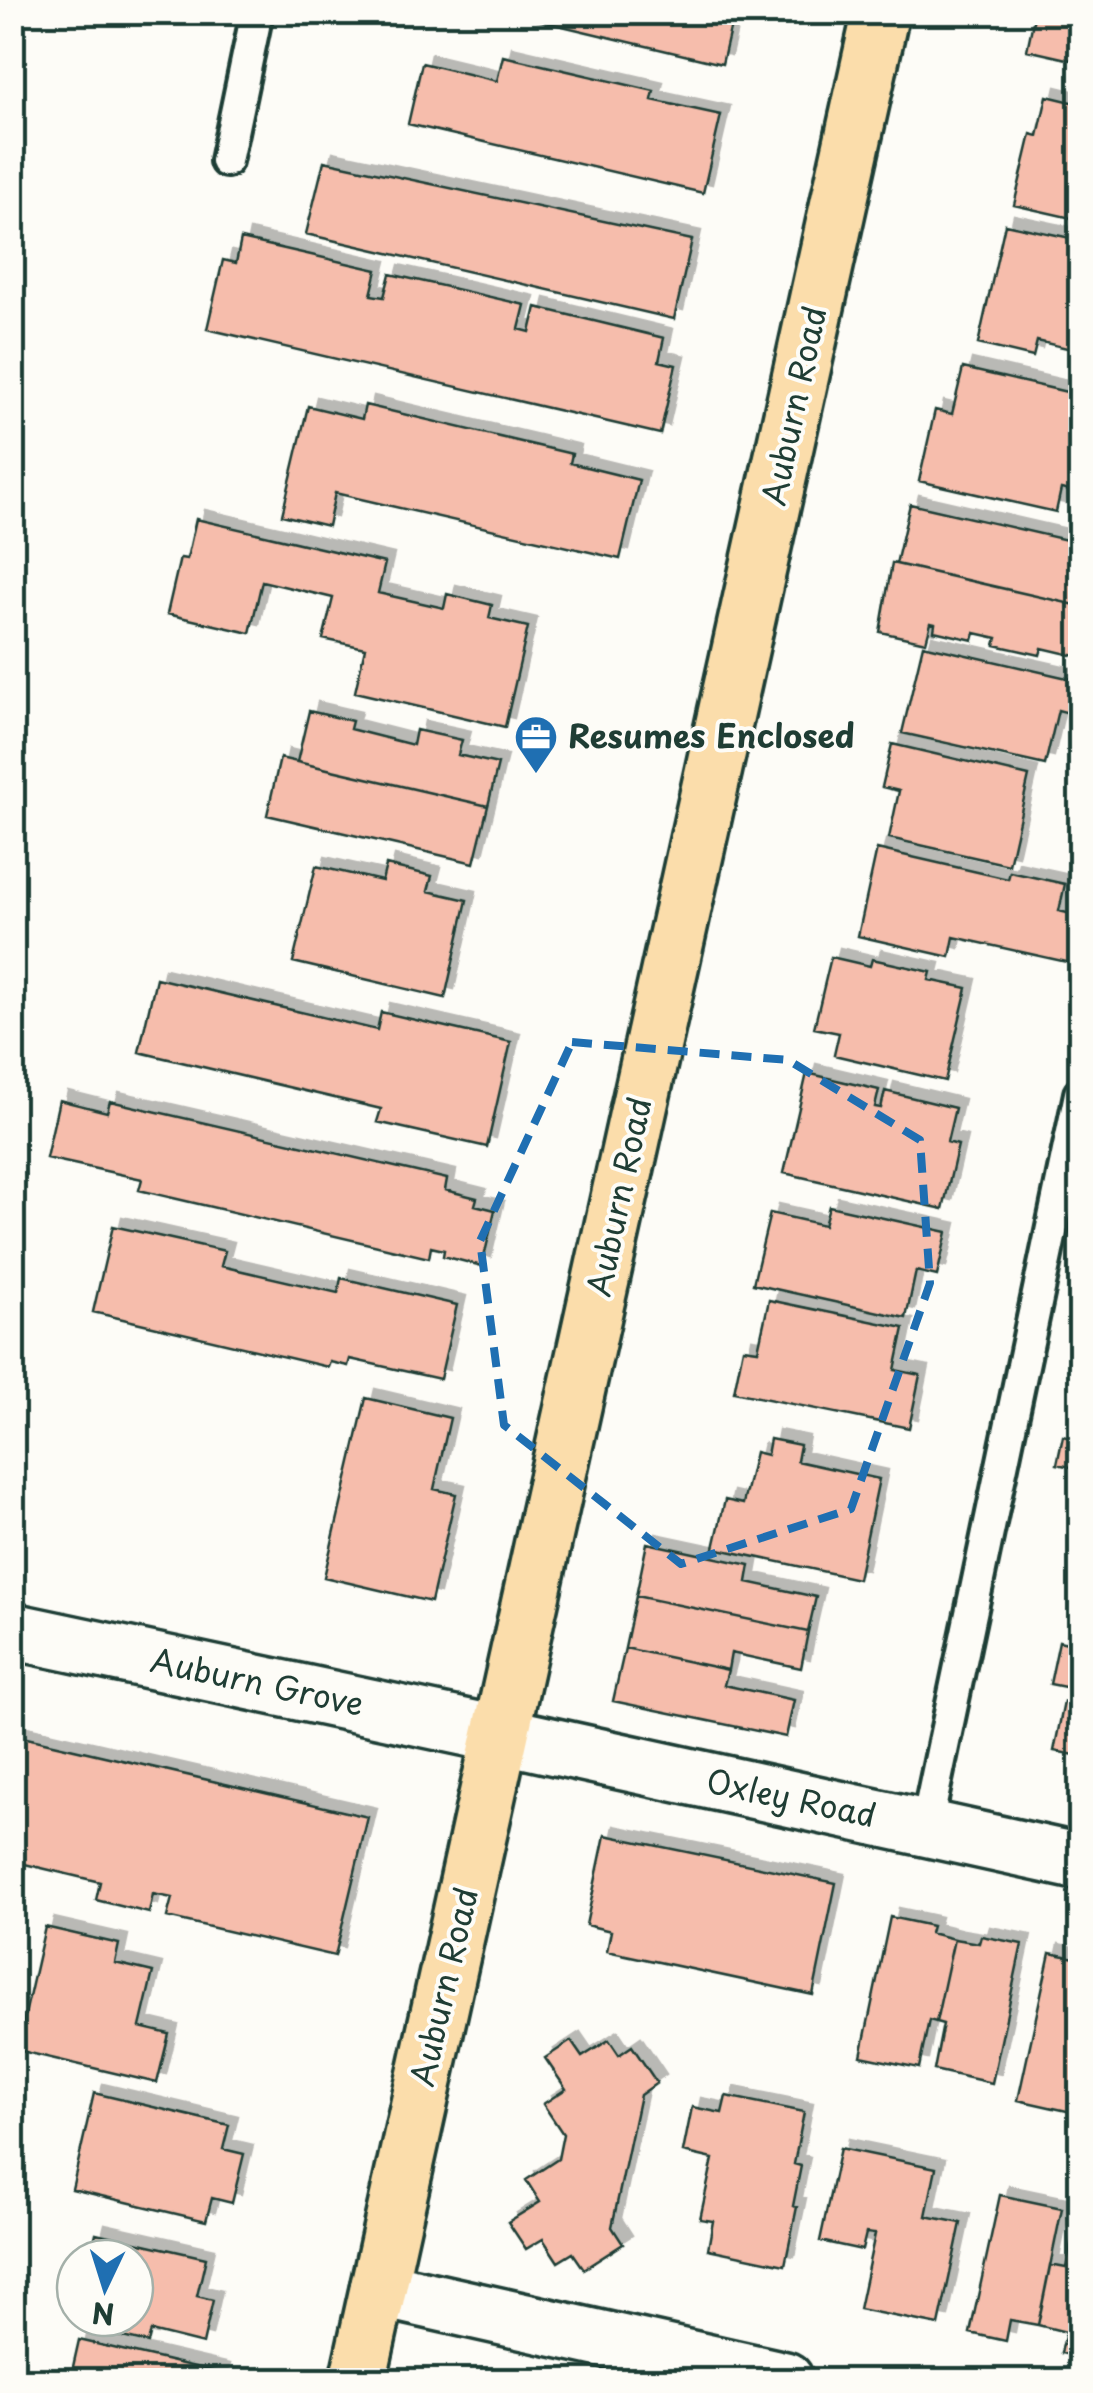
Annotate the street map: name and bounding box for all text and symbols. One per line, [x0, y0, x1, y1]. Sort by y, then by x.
street label: Auburn Road [749, 302, 838, 510]
place label: Resumes Enclosed [568, 711, 855, 759]
office icon: Resumes Enclosed [513, 714, 559, 775]
street label: Auburn Road [574, 1093, 663, 1301]
street label: Auburn Grove [146, 1635, 368, 1727]
street label: Oxley Road [702, 1756, 881, 1838]
street label: Auburn Road [397, 1882, 489, 2091]
north arrow [55, 2238, 155, 2338]
text: N [91, 2292, 116, 2337]

